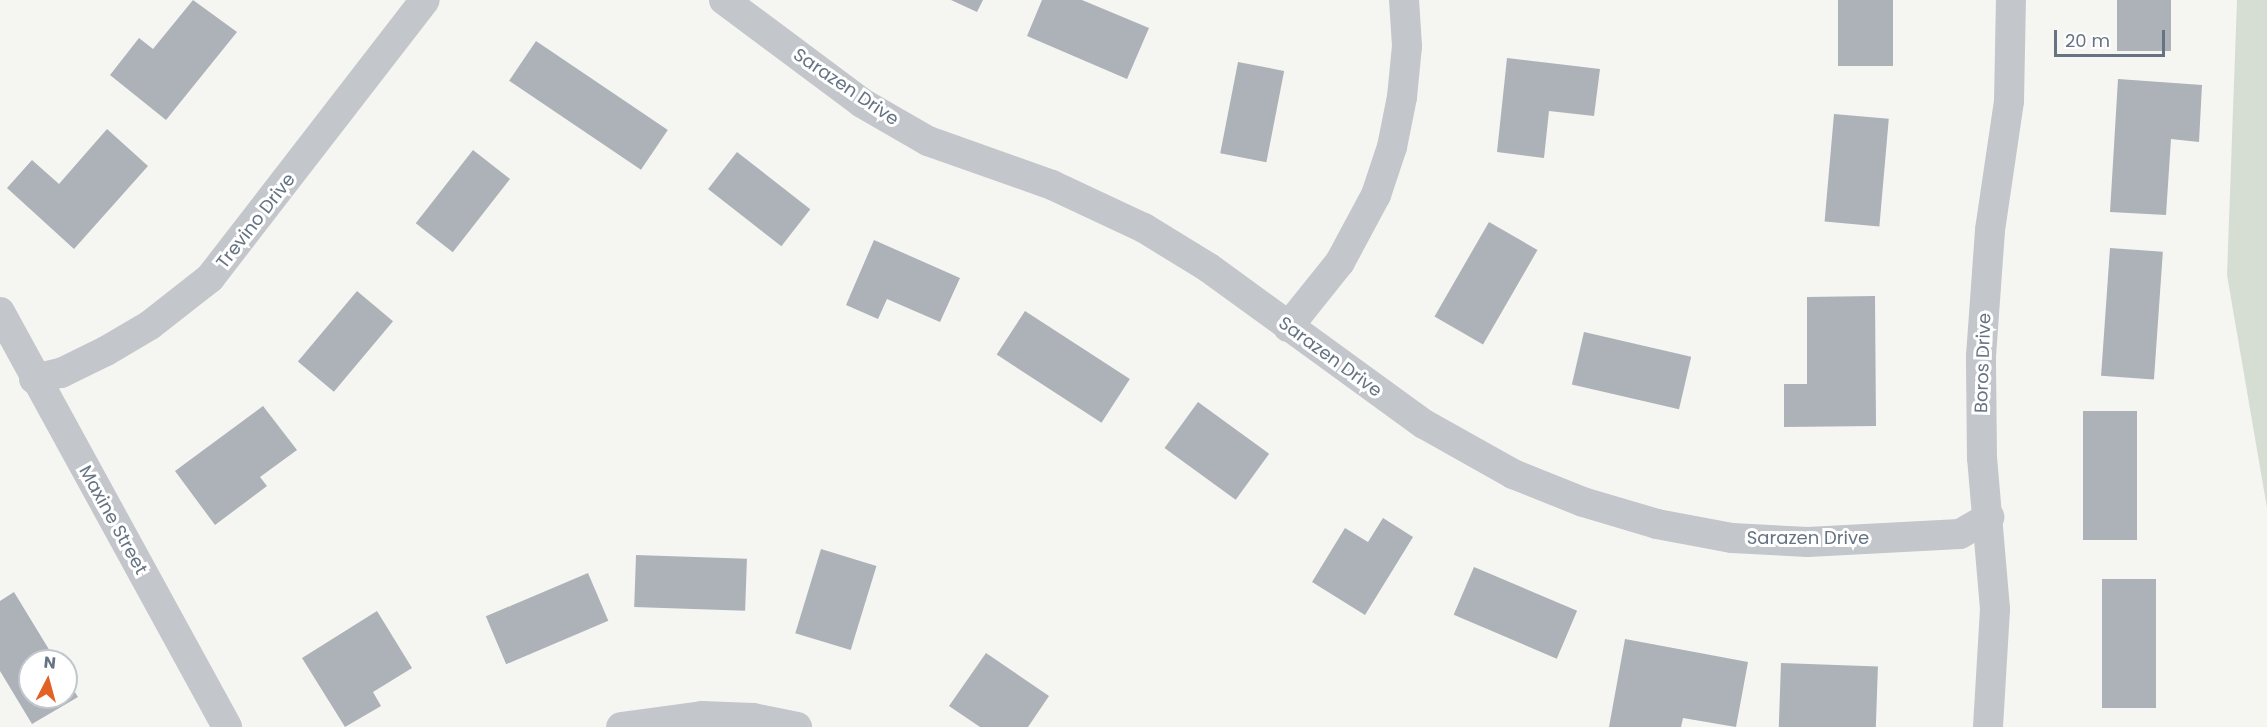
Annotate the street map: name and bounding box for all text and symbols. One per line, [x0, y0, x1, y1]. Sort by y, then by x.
scale bar [2057, 18, 2168, 56]
text: 20 m [2065, 28, 2110, 53]
street label: Sarazen Drive [789, 44, 903, 130]
street label: Trevino Drive [212, 169, 300, 273]
street label: Sarazen Drive [1274, 312, 1386, 402]
street label: Boros Drive [1970, 313, 1996, 413]
street label: Maxine Street [74, 462, 152, 578]
street label: Sarazen Drive [1747, 527, 1869, 549]
north arrow [18, 649, 78, 709]
text: N [43, 651, 57, 675]

